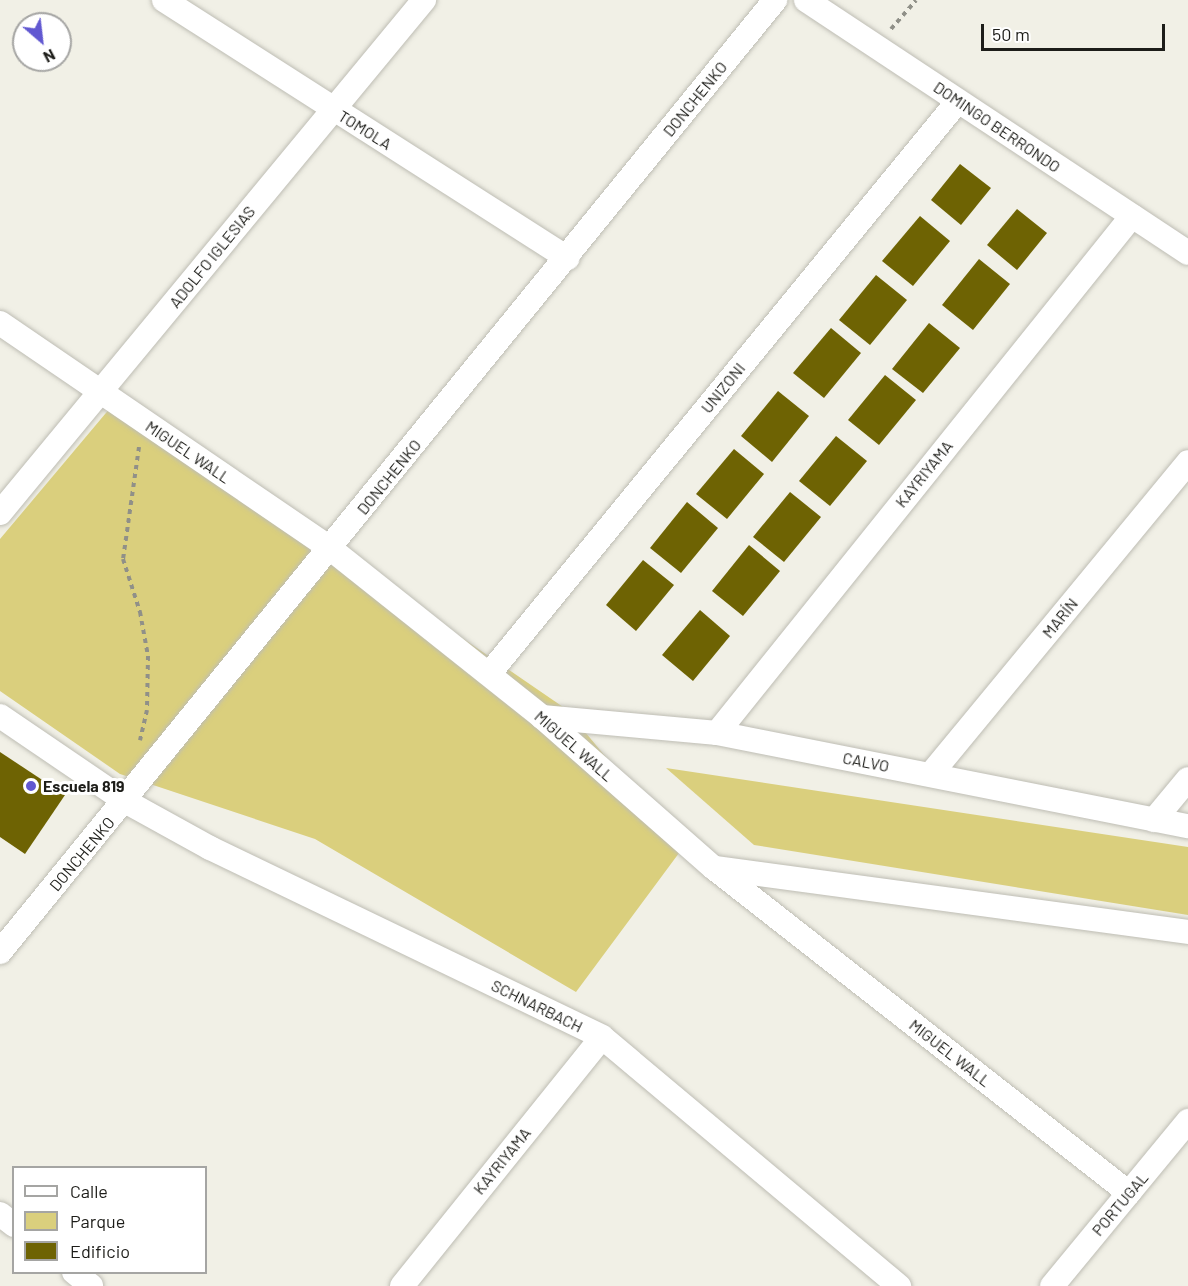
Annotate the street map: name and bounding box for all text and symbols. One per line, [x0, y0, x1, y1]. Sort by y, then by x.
north arrow [12, 12, 72, 72]
scale bar [984, 12, 1168, 50]
text: 50 m [992, 23, 1030, 45]
text: N [41, 46, 59, 67]
street label: DONCHENKO [659, 58, 731, 140]
street label: DOMINGO BERRONDO [930, 77, 1064, 177]
street label: TOMOLA [335, 106, 395, 154]
street label: ADOLFO IGLESIAS [165, 202, 259, 312]
street label: UNIZONI [697, 359, 749, 417]
street label: MIGUEL WALL [142, 417, 234, 487]
street label: DONCHENKO [353, 436, 425, 518]
street label: KAYRIYAMA [891, 437, 957, 511]
street label: MARÍN [1038, 594, 1082, 642]
street label: MIGUEL WALL [531, 707, 617, 785]
street label: CALVO [841, 748, 891, 776]
place label: Escuela 819 [43, 776, 125, 796]
marker: Escuela 819 [24, 779, 38, 793]
street label: DONCHENKO [45, 813, 119, 895]
street label: SCHNARBACH [488, 976, 586, 1036]
street label: MIGUEL WALL [905, 1015, 995, 1091]
street label: KAYRIYAMA [469, 1124, 535, 1198]
legend [12, 1166, 207, 1274]
street label: PORTUGAL [1088, 1168, 1152, 1240]
text: Calle [70, 1180, 108, 1202]
text: Parque [70, 1210, 125, 1232]
text: Edificio [70, 1240, 130, 1262]

